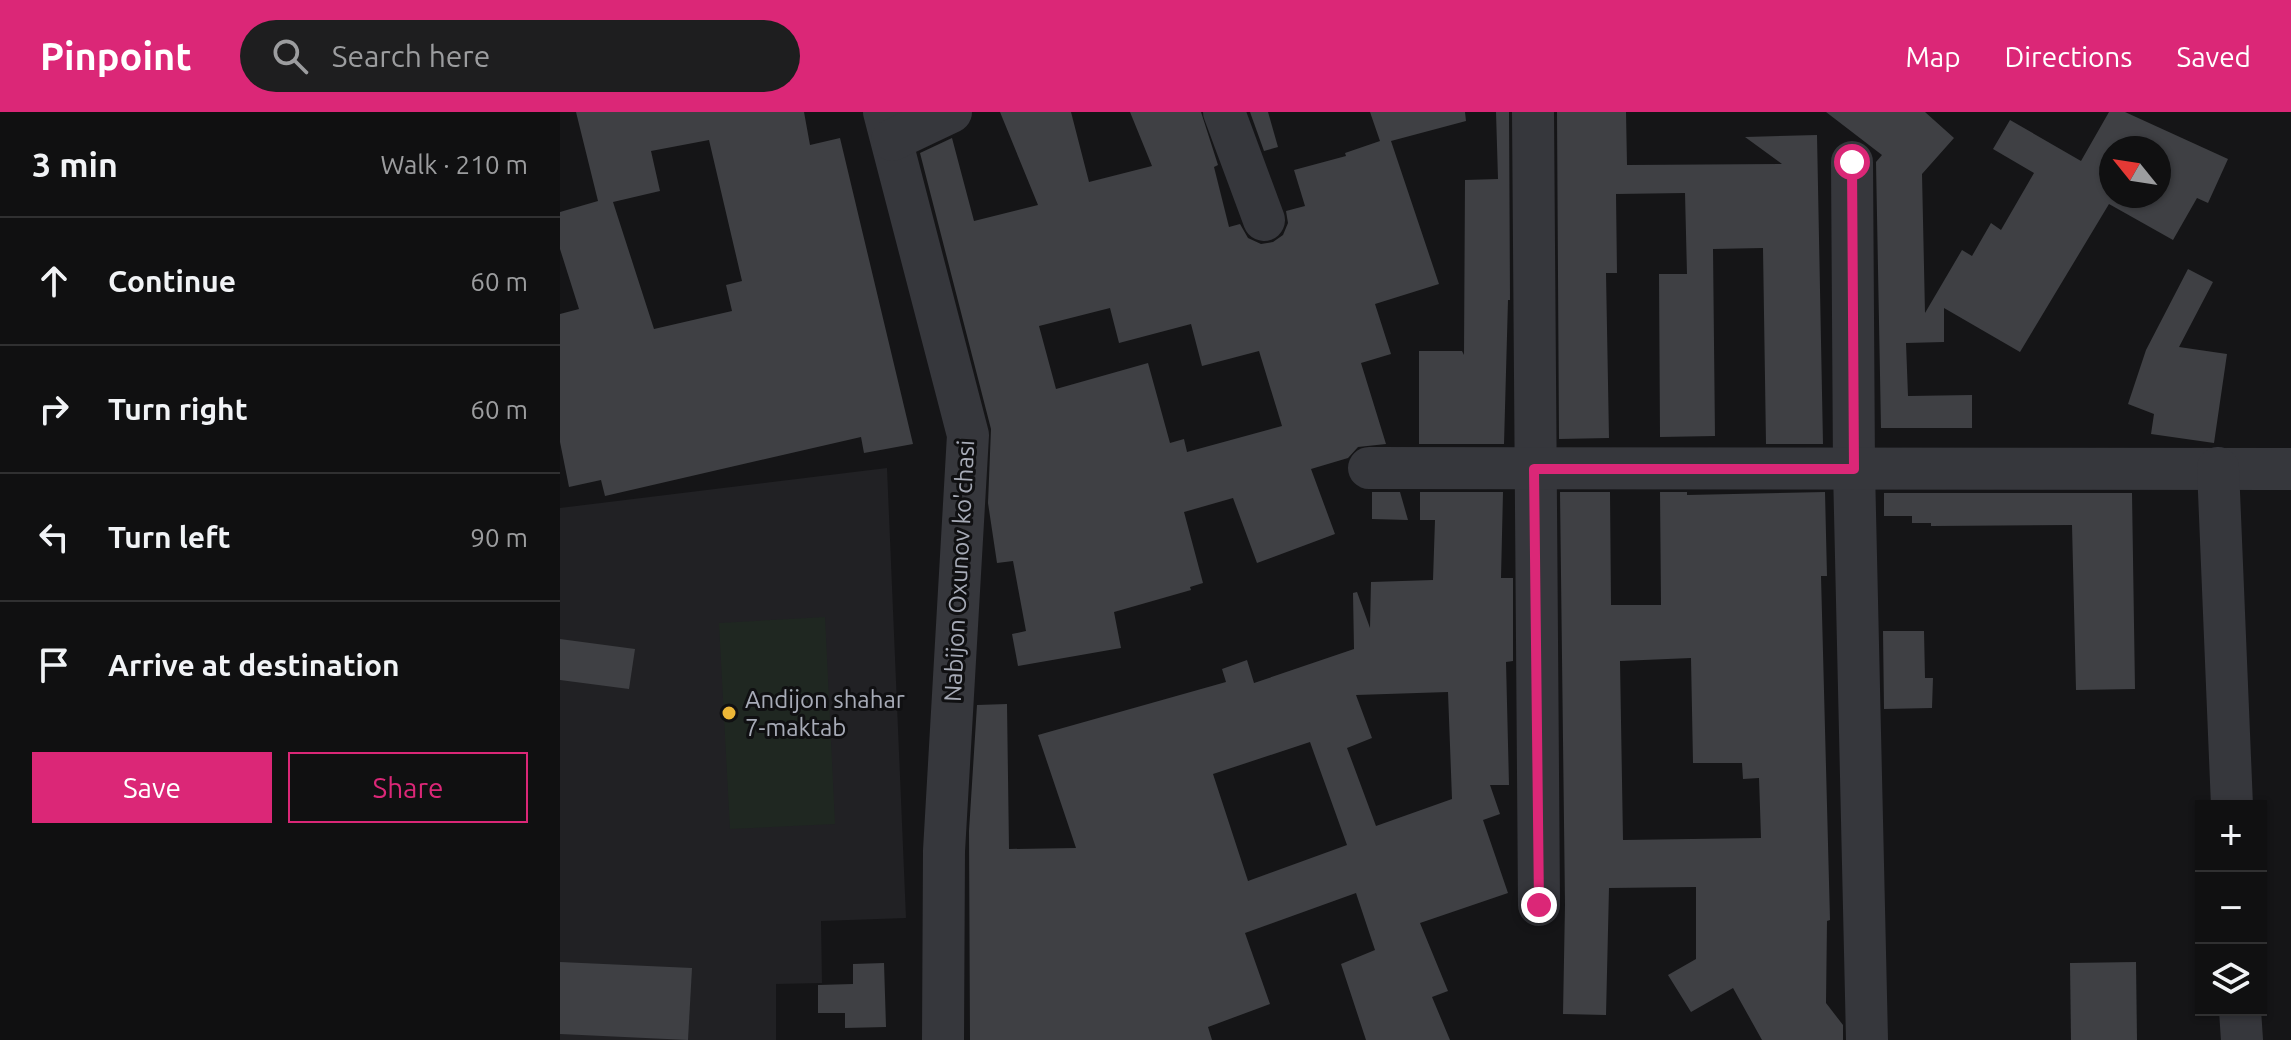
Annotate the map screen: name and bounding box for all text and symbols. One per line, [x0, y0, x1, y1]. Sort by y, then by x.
search box [240, 20, 800, 92]
icon: search [268, 34, 312, 78]
text: Pinpoint [40, 35, 192, 77]
text: Search here [332, 39, 490, 73]
text: Map [1905, 41, 1961, 72]
text: Directions [2005, 41, 2132, 72]
text: Saved [2176, 41, 2251, 72]
north arrow [2099, 136, 2171, 208]
route start [1834, 144, 1870, 180]
text: 3 min [32, 145, 118, 183]
text: Walk · 210 m [380, 150, 528, 179]
icon: ahead [32, 259, 76, 303]
text: Continue [108, 264, 236, 298]
text: 60 m [470, 267, 528, 296]
icon: right [32, 387, 76, 431]
text: Turn right [108, 392, 248, 426]
text: 60 m [470, 395, 528, 424]
street label: Nabijon Oxunov ko'chasi [939, 439, 979, 703]
icon: left [32, 515, 76, 559]
text: Turn left [108, 520, 230, 554]
text: 90 m [470, 523, 528, 552]
icon: arrive [32, 643, 76, 687]
text: Arrive at destination [108, 648, 400, 682]
place label: Andijon shahar 7-maktab [745, 686, 905, 741]
marker: Andijon shahar 7-maktab [720, 704, 738, 722]
button: Save [32, 752, 272, 823]
button: Share [288, 752, 528, 823]
map controls [2195, 800, 2267, 1016]
button: + [2195, 800, 2267, 872]
button: − [2195, 872, 2267, 944]
route end [1521, 887, 1557, 923]
button: layers [2195, 944, 2267, 1016]

